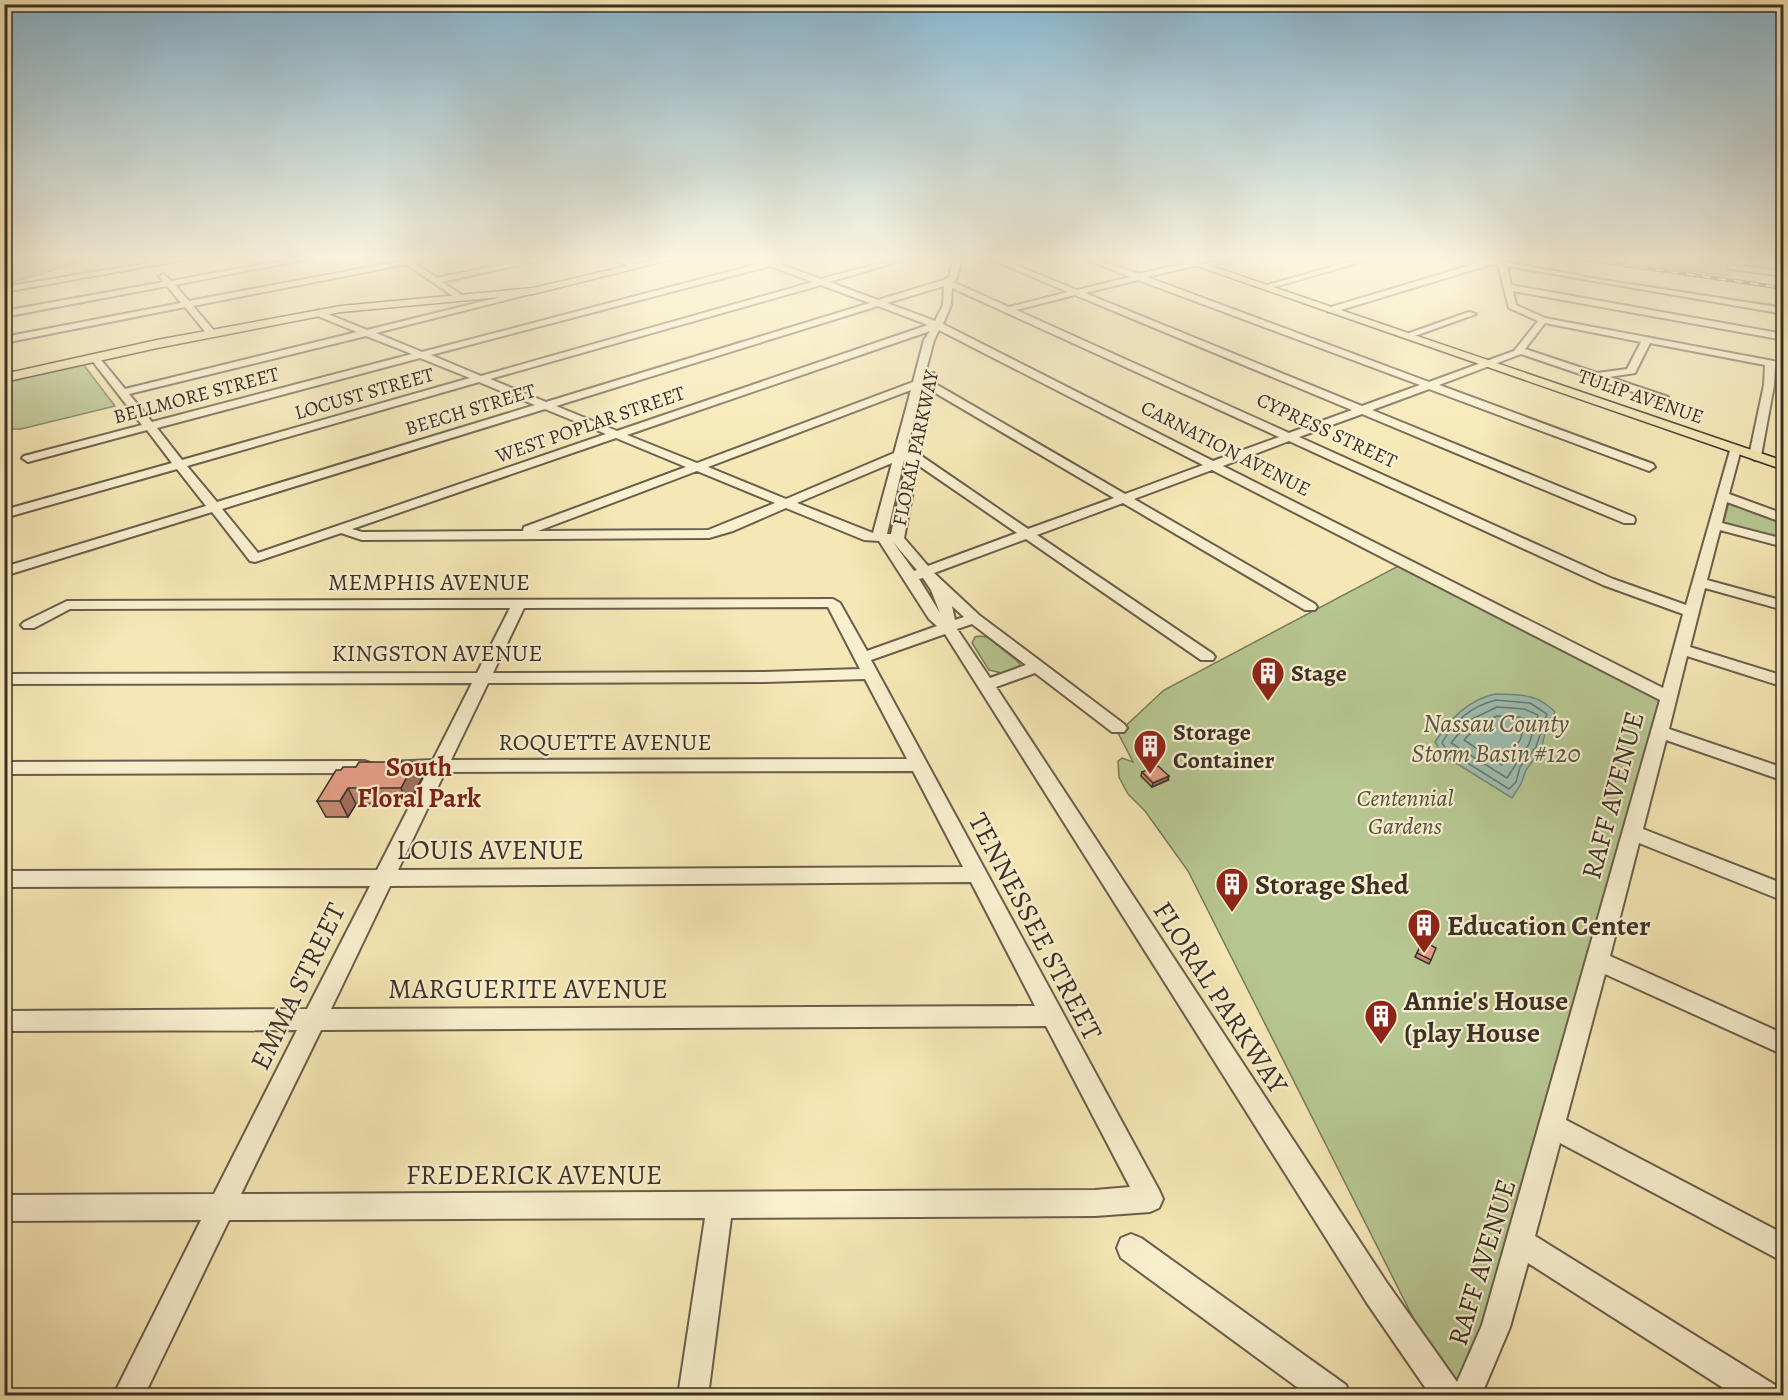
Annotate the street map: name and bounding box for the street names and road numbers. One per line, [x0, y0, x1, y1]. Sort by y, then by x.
street label: BELLMORE STREET [110, 360, 282, 431]
street label: LOCUST STREET [291, 361, 437, 426]
street label: TULIP AVENUE [1574, 362, 1707, 431]
street label: FLORAL PARKWAY [886, 366, 945, 528]
street label: BEECH STREET [402, 377, 539, 442]
street label: WEST POPLAR STREET [491, 379, 689, 470]
street label: CYPRESS STREET [1252, 386, 1401, 475]
street label: CARNATION AVENUE [1136, 394, 1315, 503]
street label: MEMPHIS AVENUE [328, 566, 530, 598]
street label: KINGSTON AVENUE [332, 637, 542, 669]
street label: RAFF AVENUE [1572, 707, 1654, 883]
street label: ROQUETTE AVENUE [498, 726, 712, 758]
street label: TENNESSEE STREET [959, 806, 1111, 1047]
street label: LOUIS AVENUE [396, 831, 584, 869]
street label: FLORAL PARKWAY [1144, 894, 1297, 1102]
street label: EMMA STREET [241, 897, 355, 1076]
street label: MARGUERITE AVENUE [388, 970, 668, 1008]
street label: FREDERICK AVENUE [406, 1156, 662, 1194]
street label: RAFF AVENUE [1439, 1174, 1525, 1350]

